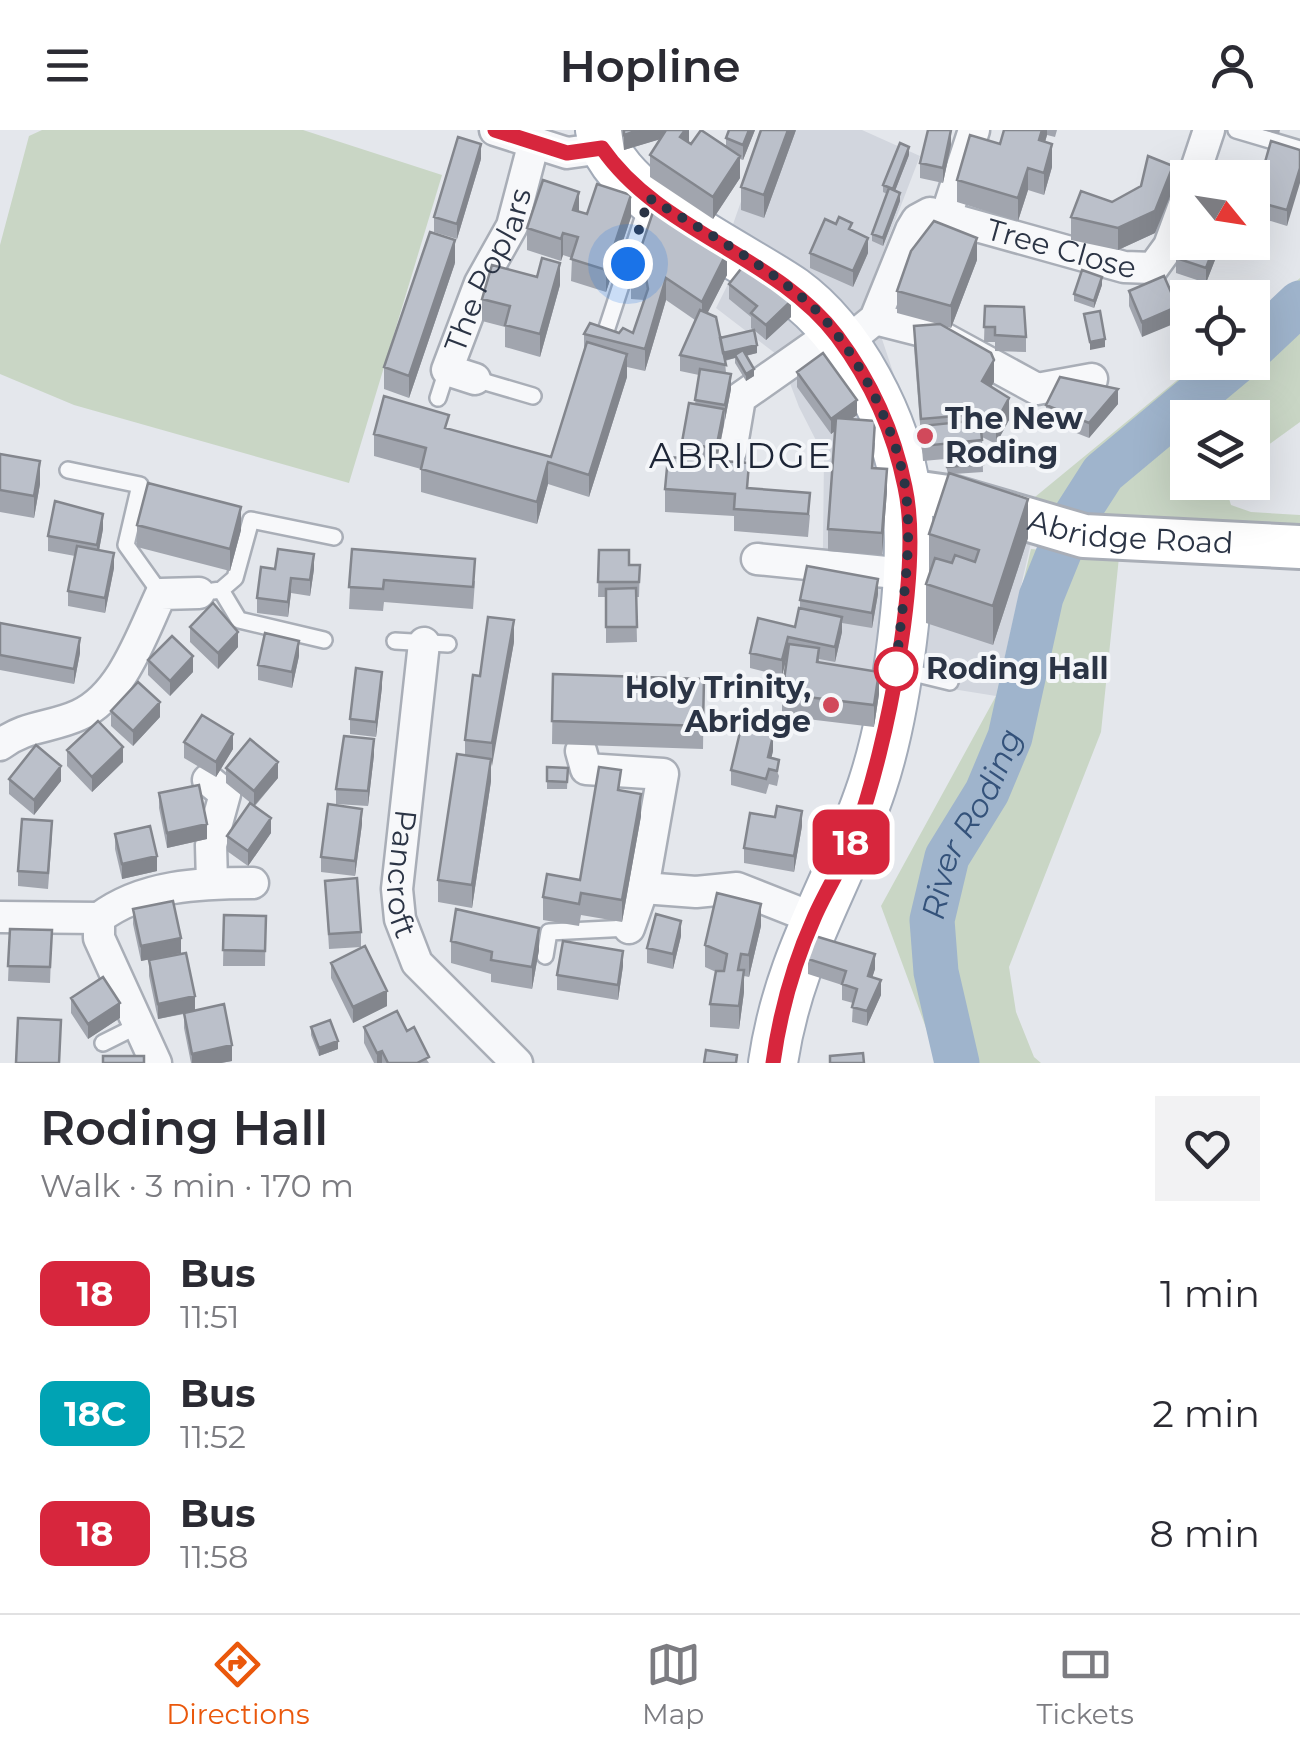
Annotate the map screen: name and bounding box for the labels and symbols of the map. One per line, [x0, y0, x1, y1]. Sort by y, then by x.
north arrow [1170, 160, 1270, 260]
street label: The Poplars [436, 184, 539, 357]
street label: Tree Close [983, 211, 1136, 285]
your location [603, 239, 653, 289]
place label: The New Roding [945, 400, 1084, 471]
marker: The New Roding [914, 425, 936, 447]
district label: ABRIDGE [649, 434, 833, 477]
street label: Abridge Road [1024, 502, 1234, 562]
marker: Roding Hall [875, 648, 917, 690]
place label: Roding Hall [926, 650, 1109, 687]
place label: Holy Trinity, Abridge [625, 669, 811, 740]
marker: Holy Trinity, Abridge [820, 694, 842, 716]
water label: River Roding [913, 723, 1030, 923]
street label: Pancroft [379, 808, 425, 943]
line badge: 18 [806, 810, 896, 874]

